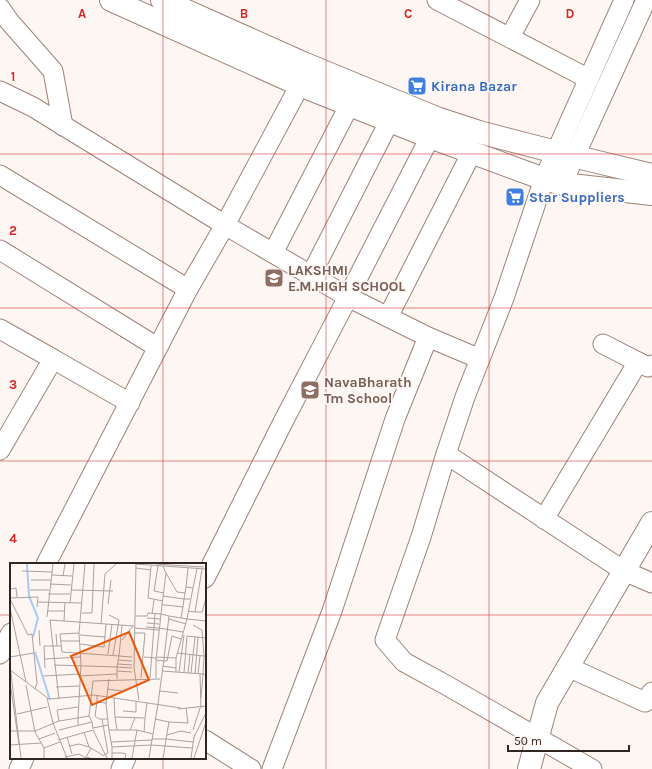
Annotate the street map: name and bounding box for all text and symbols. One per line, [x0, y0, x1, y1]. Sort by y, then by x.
text: A [78, 6, 86, 21]
text: B [240, 6, 248, 21]
text: C [404, 6, 412, 21]
text: D [566, 6, 575, 21]
text: 1 [11, 69, 15, 84]
supermarket icon: Kirana Bazar [406, 75, 428, 97]
place label: Kirana Bazar [431, 78, 517, 95]
supermarket icon: Star Suppliers [504, 186, 526, 208]
place label: Star Suppliers [529, 189, 625, 206]
text: 2 [9, 223, 17, 238]
place label: LAKSHMI E.M.HIGH SCHOOL [288, 262, 405, 295]
school or university icon: LAKSHMI E.M.HIGH SCHOOL [263, 267, 285, 289]
place label: NavaBharath Tm School [324, 374, 412, 407]
text: 3 [9, 377, 17, 392]
school or university icon: NavaBharath Tm School [299, 379, 321, 401]
text: 4 [9, 531, 17, 546]
inset map [10, 563, 206, 759]
scale bar [508, 727, 629, 753]
text: 50 m [514, 734, 542, 748]

